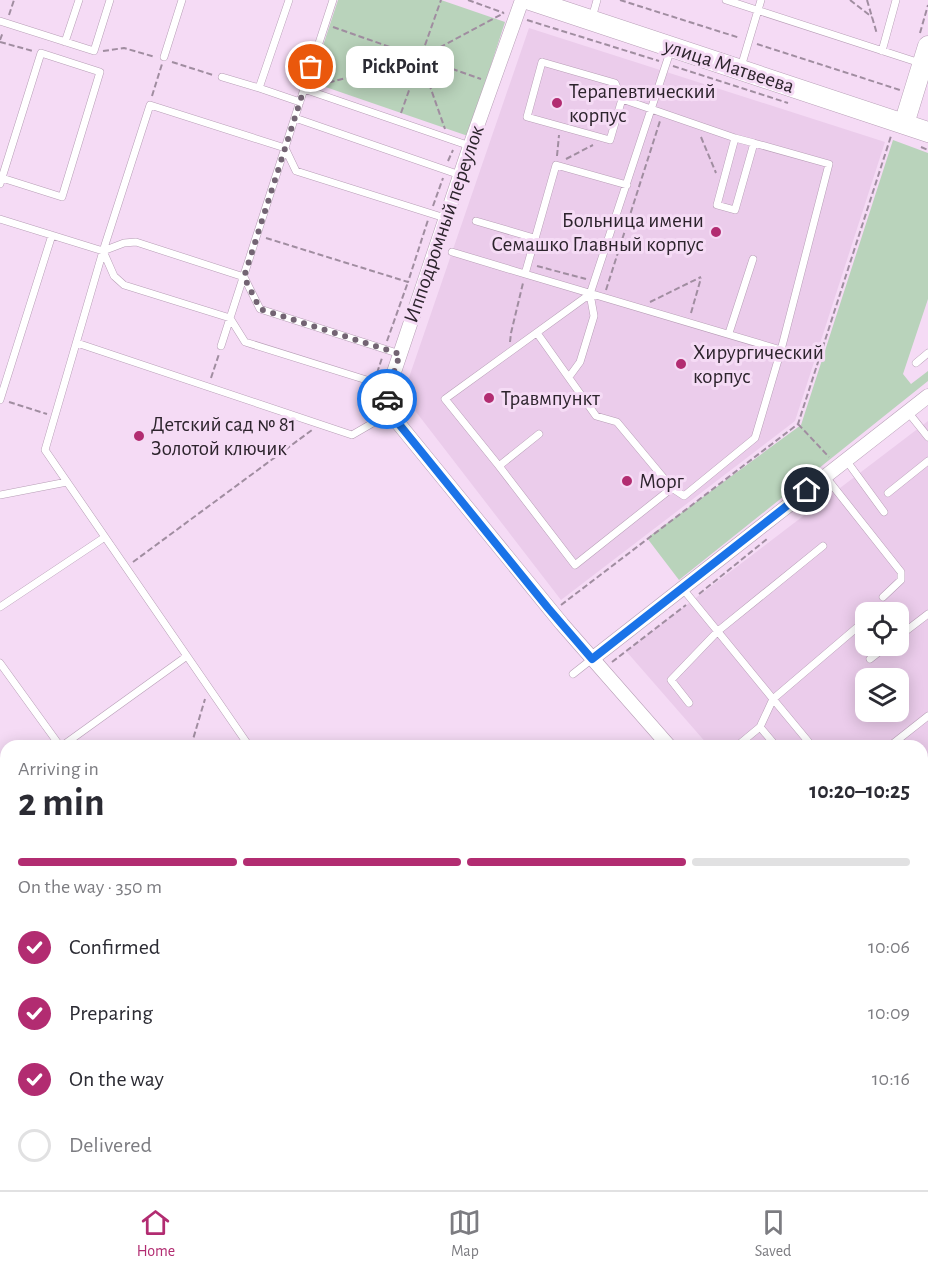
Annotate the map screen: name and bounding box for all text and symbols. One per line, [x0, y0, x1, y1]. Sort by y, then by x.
street label: улица Матвеева [660, 35, 797, 97]
pin [285, 41, 336, 92]
callout: PickPoint [347, 46, 455, 88]
icon: bag [294, 50, 327, 83]
text: PickPoint [362, 57, 438, 77]
place label: Терапевтический корпус [569, 81, 716, 126]
marker: Терапевтический корпус [550, 96, 564, 110]
street label: Ипподромный переулок [400, 122, 488, 326]
place label: Больница имени Семашко Главный корпус [491, 210, 704, 255]
marker: Больница имени Семашко Главный корпус [709, 225, 723, 239]
place label: Хирургический корпус [693, 342, 824, 387]
marker: Хирургический корпус [674, 357, 688, 371]
courier [357, 369, 417, 429]
icon: car [371, 383, 404, 416]
place label: Травмпункт [501, 388, 600, 409]
marker: Травмпункт [482, 391, 496, 405]
place label: Детский сад № 81 Золотой ключик [151, 414, 296, 459]
marker: Детский сад № 81 Золотой ключик [132, 429, 146, 443]
pin [781, 464, 832, 515]
place label: Морг [639, 471, 684, 492]
icon: home [790, 473, 823, 506]
marker: Морг [620, 474, 634, 488]
map controls [855, 602, 909, 722]
button: locate [855, 602, 909, 656]
button: layers [855, 668, 909, 722]
text: Arriving in [18, 759, 99, 779]
text: 10:20–10:25 [809, 780, 910, 802]
text: 2 min [18, 784, 105, 823]
text: On the way · 350 m [18, 877, 162, 897]
icon: check [18, 931, 51, 964]
text: Confirmed [69, 936, 160, 958]
text: 10:06 [868, 937, 910, 957]
icon: check [18, 997, 51, 1030]
text: Preparing [69, 1002, 153, 1024]
text: 10:09 [868, 1003, 910, 1023]
icon: check [18, 1063, 51, 1096]
text: On the way [69, 1068, 164, 1090]
text: 10:16 [872, 1069, 910, 1089]
text: Delivered [69, 1134, 152, 1156]
tab: Home [137, 1206, 175, 1261]
tab: Map [448, 1206, 481, 1261]
tab: Saved [755, 1206, 791, 1261]

